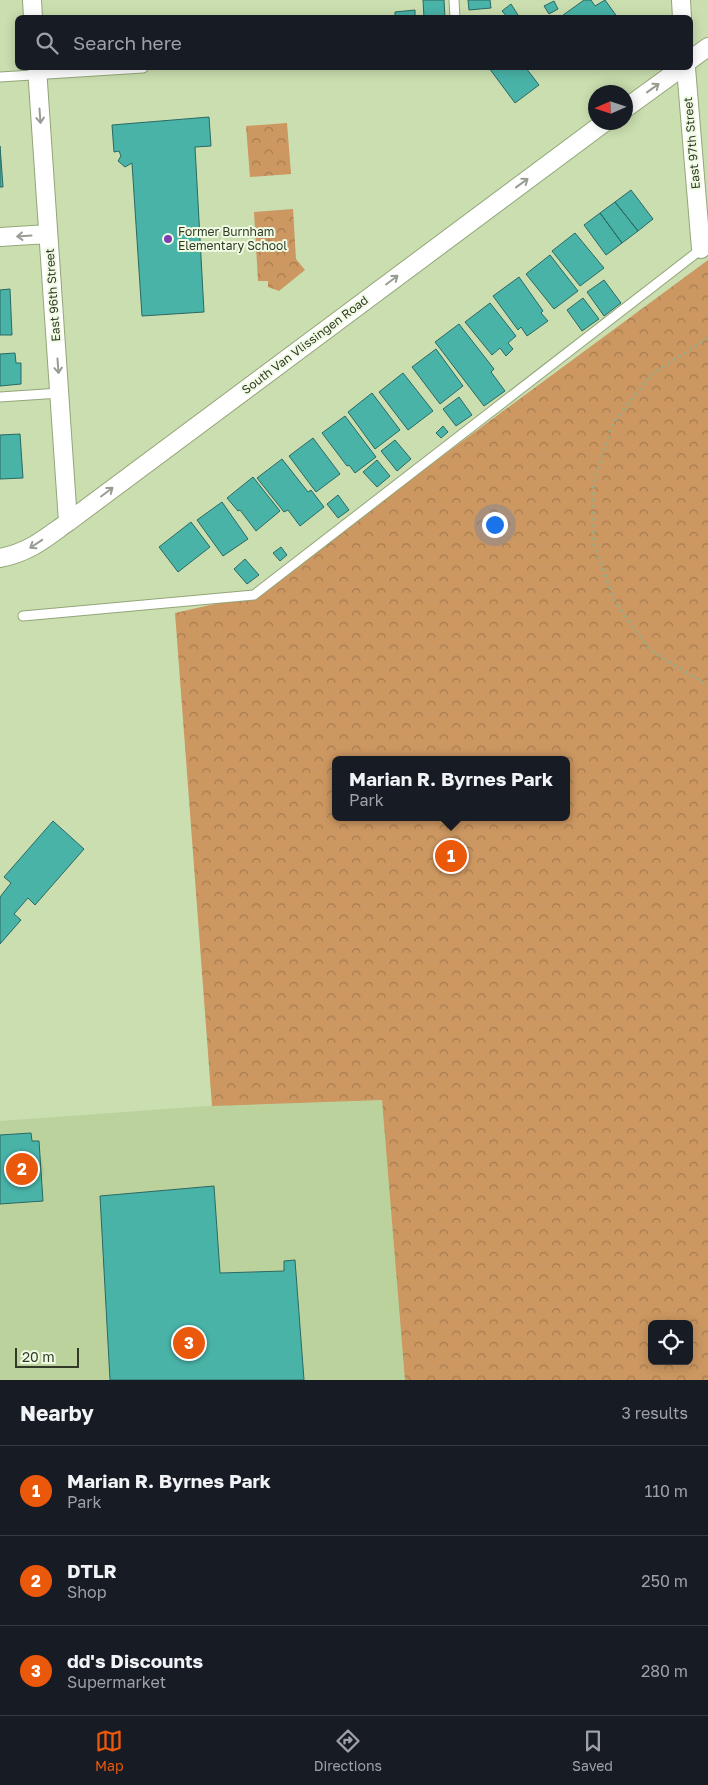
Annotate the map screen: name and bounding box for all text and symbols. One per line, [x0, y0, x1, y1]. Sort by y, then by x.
search box [15, 15, 693, 70]
icon: search [33, 29, 61, 57]
text: Search here [73, 31, 182, 54]
one-way arrow [646, 83, 660, 93]
north arrow [588, 85, 633, 130]
street label: East 97th Street [680, 96, 703, 190]
one-way arrow [36, 108, 45, 124]
one-way arrow [515, 178, 529, 188]
place label: Former Burnham Elementary School [178, 224, 287, 253]
one-way arrow [16, 231, 32, 240]
marker: Former Burnham Elementary School [162, 233, 174, 245]
street label: East 96th Street [42, 248, 63, 342]
one-way arrow [385, 275, 399, 285]
street label: South Van Vlissingen Road [239, 292, 371, 397]
one-way arrow [53, 357, 62, 373]
one-way arrow [100, 487, 113, 498]
your location [482, 512, 508, 538]
one-way arrow [29, 539, 43, 549]
popup [332, 756, 570, 821]
text: Marian R. Byrnes Park [349, 767, 553, 790]
text: Park [349, 790, 384, 810]
pin: 1 [435, 837, 467, 875]
pin: 2 [6, 1150, 38, 1188]
map controls [648, 1320, 693, 1365]
button: locate [648, 1320, 693, 1365]
pin: 3 [173, 1324, 205, 1362]
scale bar [15, 1345, 79, 1368]
text: 20 m [22, 1348, 55, 1365]
text: Nearby [20, 1400, 94, 1426]
text: 3 results [621, 1403, 688, 1423]
text: Marian R. Byrnes Park [67, 1469, 271, 1492]
text: 1 [32, 1481, 40, 1501]
text: 110 m [644, 1481, 688, 1501]
text: Park [67, 1492, 102, 1512]
text: DTLR [67, 1559, 117, 1582]
text: 2 [31, 1571, 41, 1591]
text: 250 m [641, 1571, 688, 1591]
text: Shop [67, 1582, 107, 1602]
text: dd's Discounts [67, 1649, 203, 1672]
text: 3 [31, 1661, 41, 1681]
text: 280 m [641, 1661, 688, 1681]
text: Supermarket [67, 1672, 166, 1692]
tab: Map [95, 1727, 124, 1774]
tab: Directions [314, 1727, 382, 1774]
tab: Saved [572, 1727, 613, 1774]

